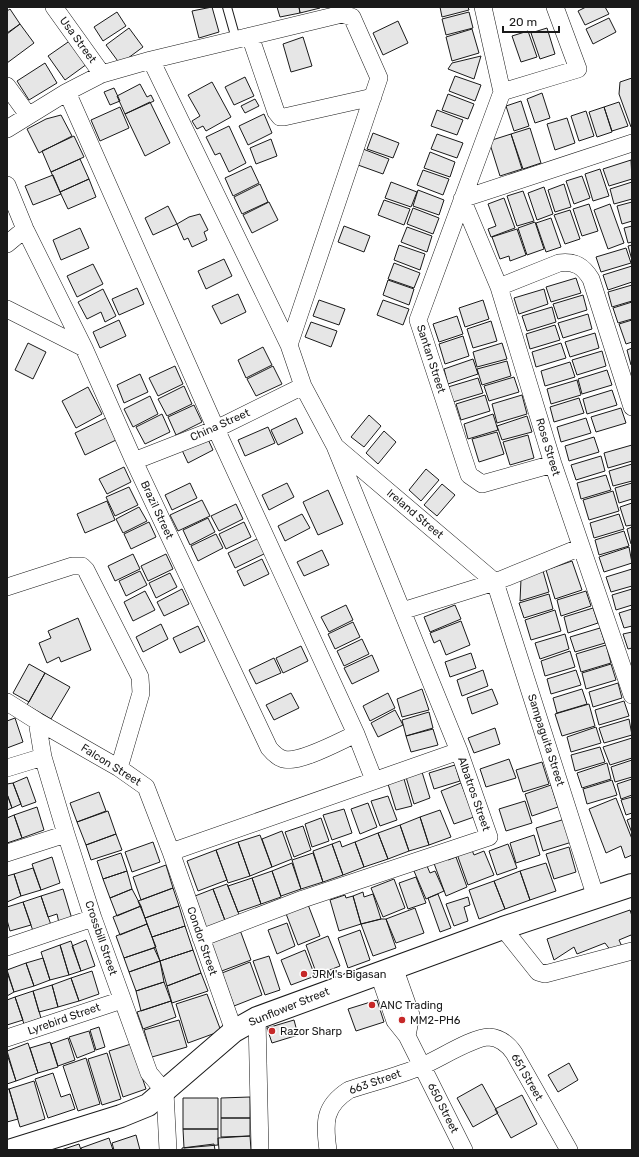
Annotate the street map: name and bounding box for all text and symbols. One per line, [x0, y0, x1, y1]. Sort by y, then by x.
scale bar [503, 8, 559, 34]
street label: Usa Street [57, 14, 99, 66]
text: 20 m [509, 15, 537, 29]
street label: Santan Street [414, 323, 448, 395]
street label: China Street [188, 406, 252, 444]
street label: Rose Street [533, 417, 563, 478]
street label: Brazil Street [138, 479, 176, 542]
street label: Ireland Street [384, 487, 446, 542]
street label: Sampaguita Street [525, 692, 567, 788]
street label: Falcon Street [79, 741, 144, 789]
street label: Albatros Street [455, 755, 493, 833]
street label: Crossbill Street [82, 899, 120, 978]
street label: Condor Street [184, 905, 220, 978]
place label: JRM's Bigasan [312, 968, 386, 981]
marker: JRM's Bigasan [299, 969, 309, 979]
street label: Sunflower Street [247, 985, 332, 1029]
place label: ANC Trading [380, 999, 443, 1012]
street label: Lyrebird Street [26, 1000, 103, 1037]
marker: ANC Trading [367, 1000, 377, 1010]
place label: MM2-PH6 [410, 1014, 461, 1027]
marker: MM2-PH6 [397, 1015, 407, 1025]
place label: Razor Sharp [280, 1025, 342, 1038]
marker: Razor Sharp [267, 1026, 277, 1036]
street label: 651 Street [508, 1051, 546, 1103]
street label: 663 Street [347, 1067, 403, 1097]
street label: 650 Street [425, 1081, 462, 1136]

